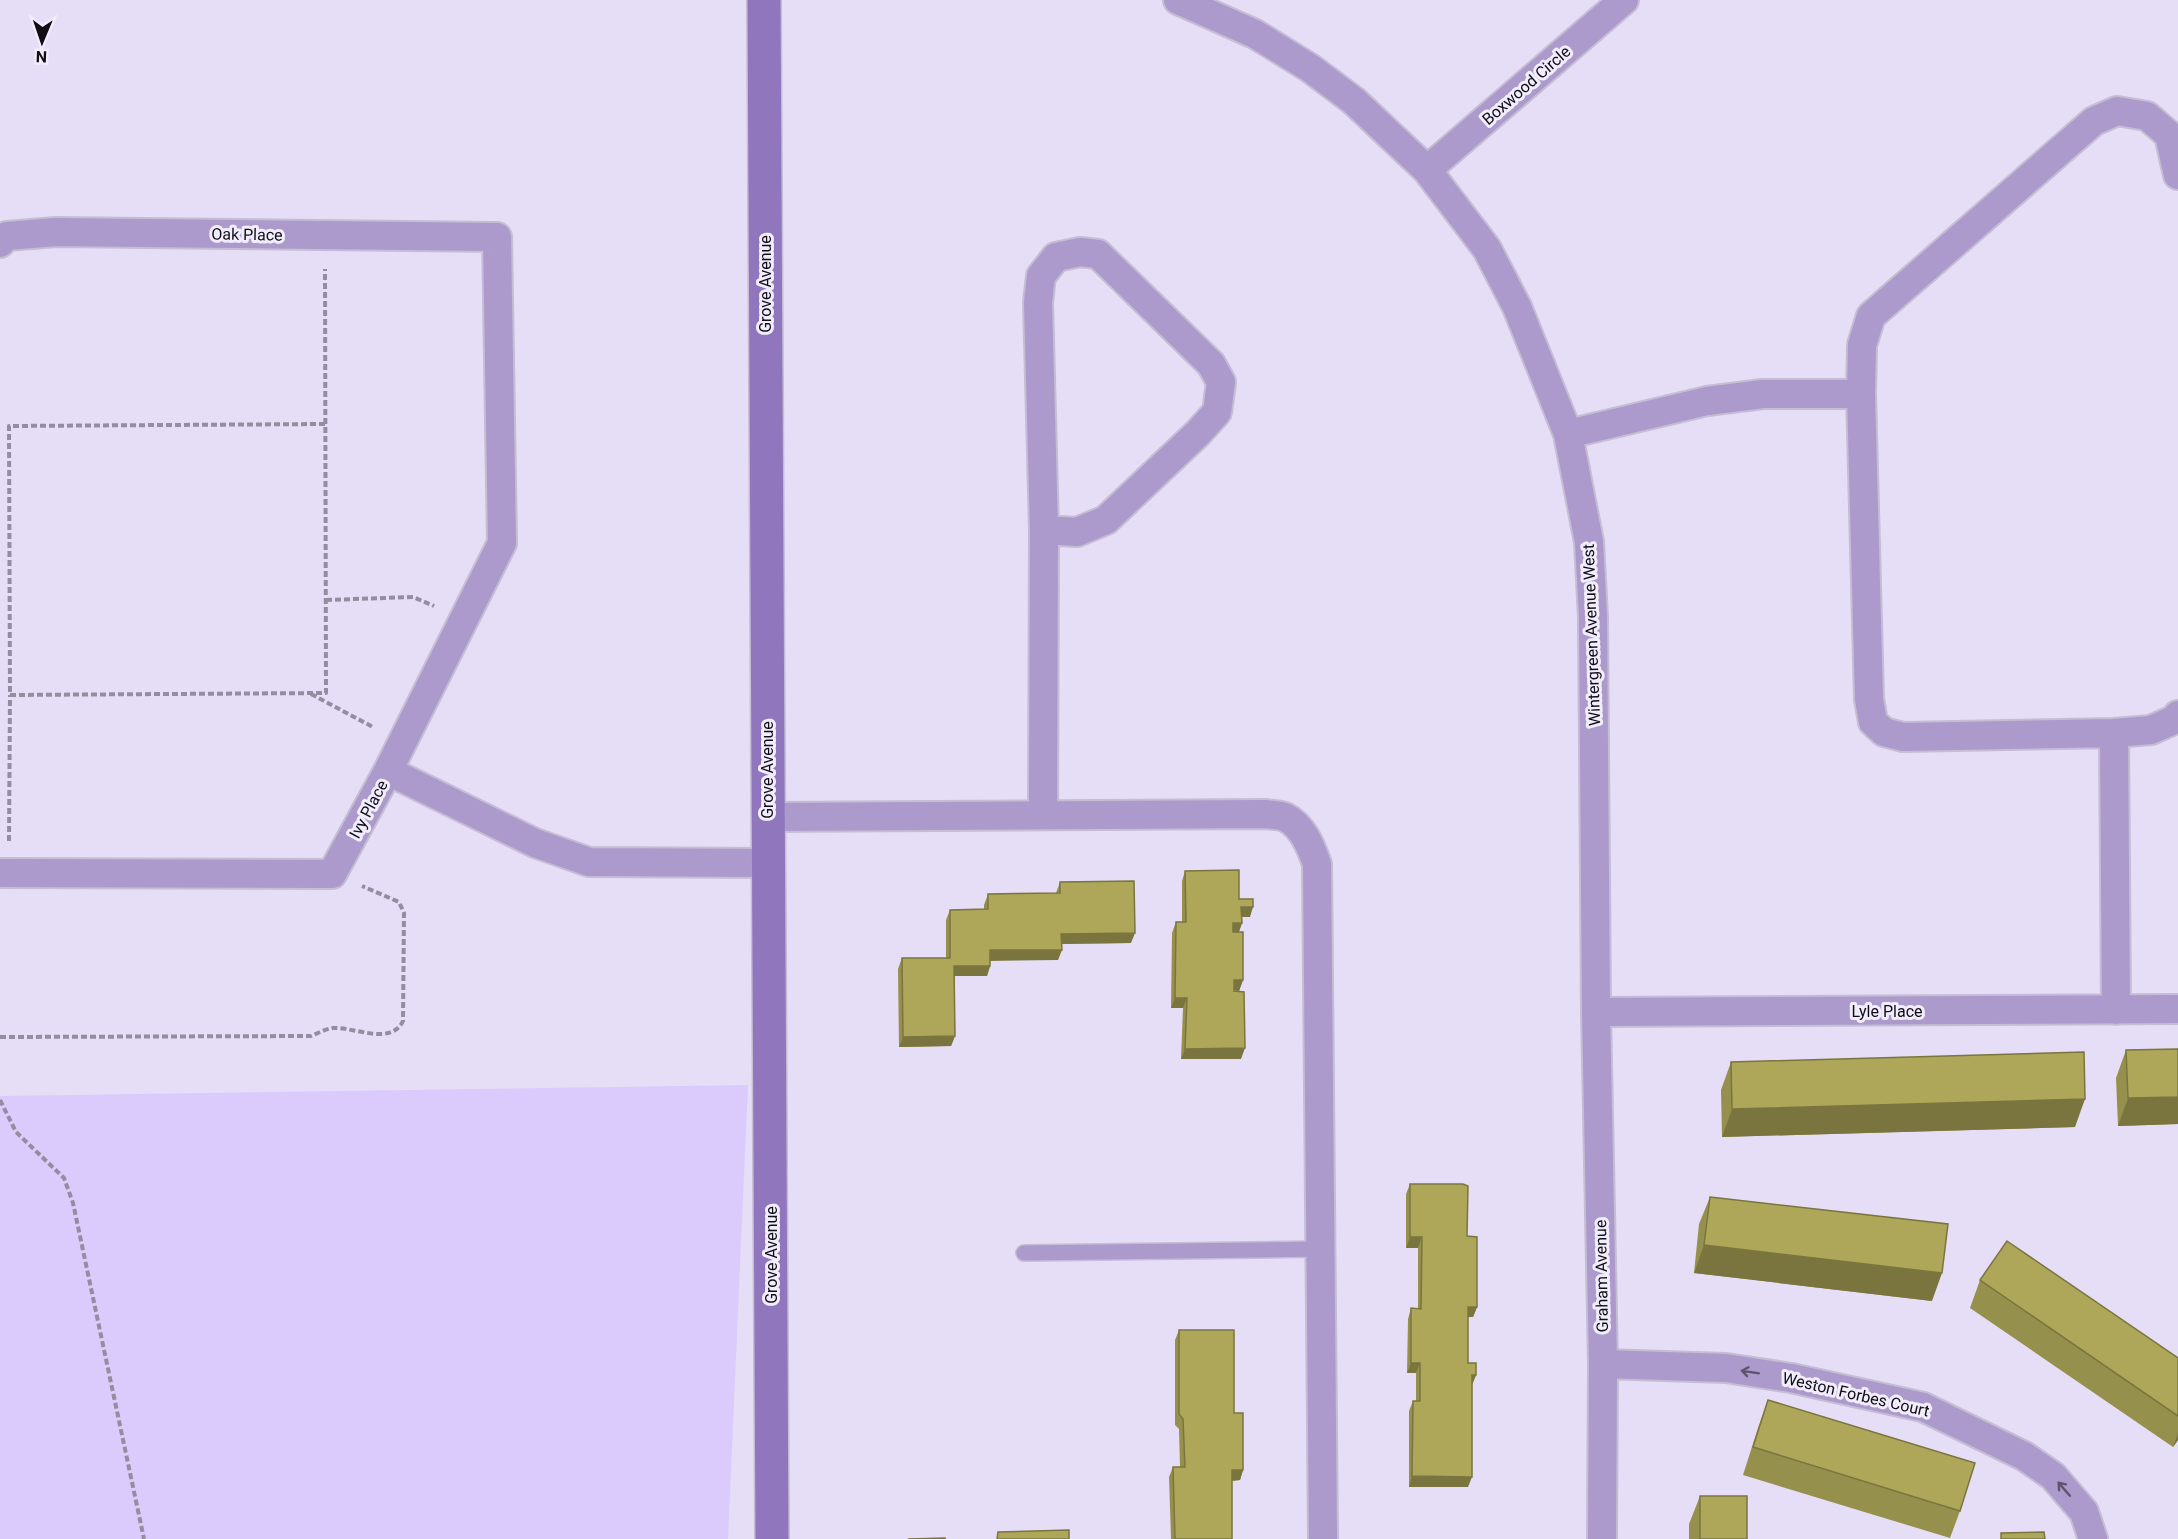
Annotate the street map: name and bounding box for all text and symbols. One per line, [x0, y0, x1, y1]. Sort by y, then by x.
north arrow [12, 12, 72, 72]
street label: Boxwood Circle [1478, 42, 1574, 129]
text: N [36, 47, 47, 66]
street label: Oak Place [211, 224, 283, 245]
street label: Grove Avenue [756, 235, 775, 333]
street label: Wintergreen Avenue West [1579, 544, 1604, 726]
street label: Grove Avenue [758, 721, 777, 819]
street label: Ivy Place [345, 777, 392, 842]
street label: Lyle Place [1851, 1002, 1923, 1021]
street label: Grove Avenue [762, 1206, 781, 1304]
street label: Graham Avenue [1591, 1220, 1612, 1332]
one-way arrow [1740, 1366, 1760, 1377]
street label: Weston Forbes Court [1781, 1368, 1931, 1421]
one-way arrow [2057, 1482, 2071, 1497]

